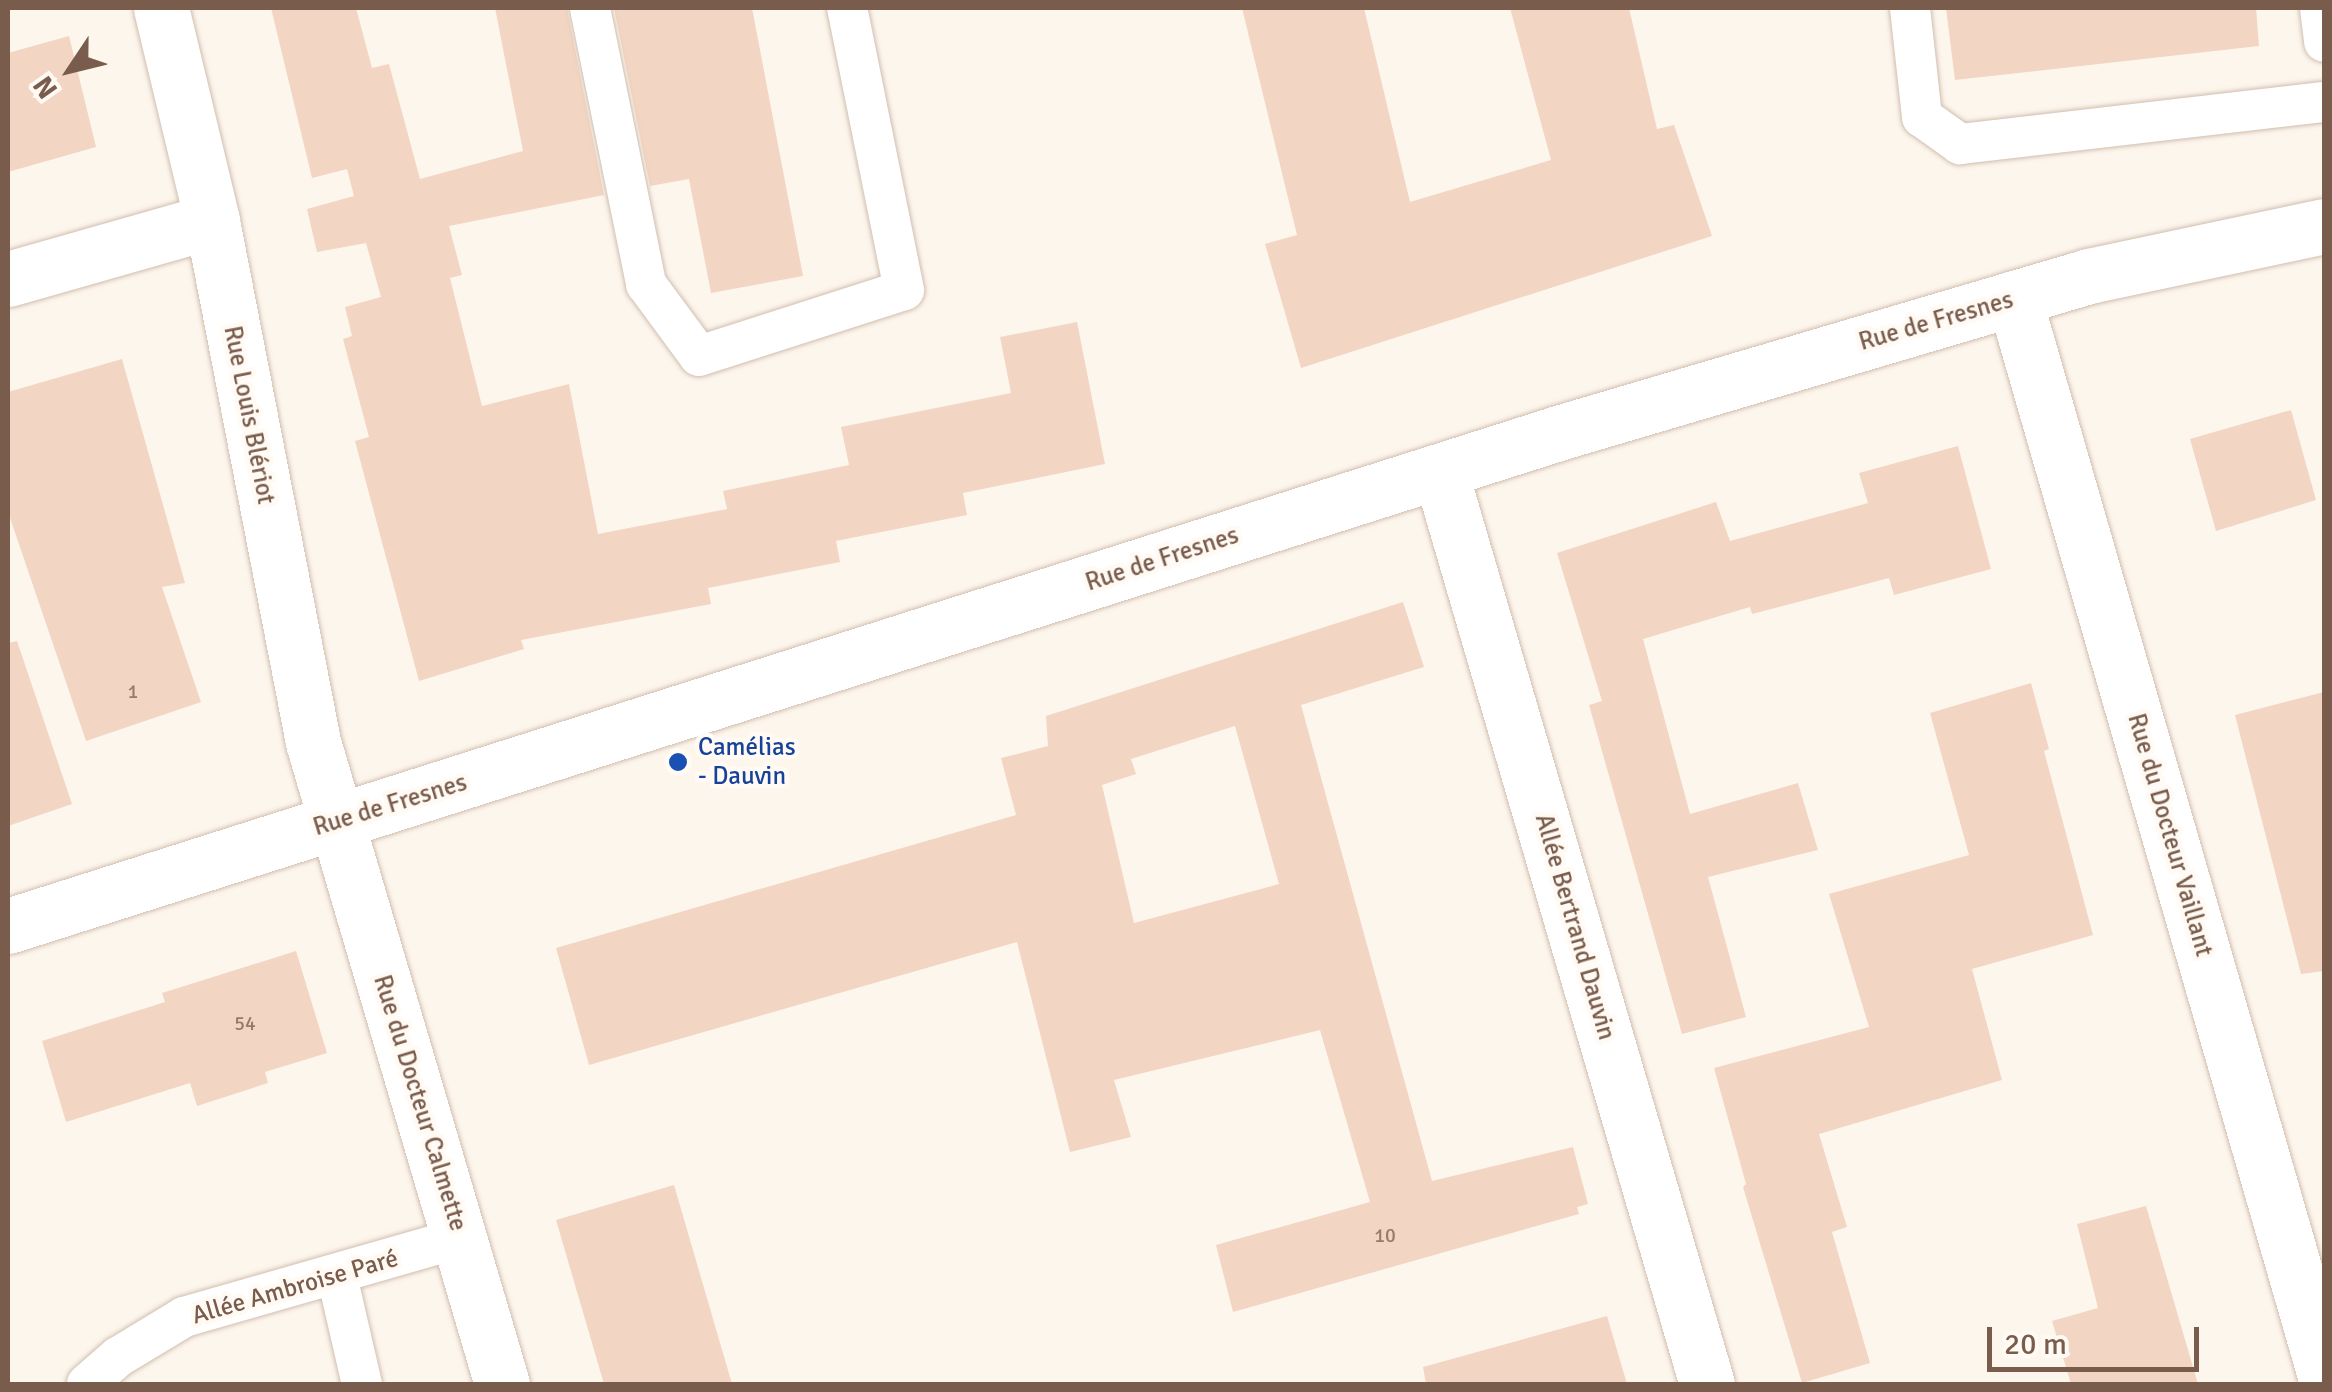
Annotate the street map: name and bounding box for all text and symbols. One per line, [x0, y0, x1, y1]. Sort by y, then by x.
north arrow [20, 20, 120, 120]
text: N [26, 69, 65, 105]
street label: Rue de Fresnes [1855, 285, 2017, 357]
street label: Rue Louis Blériot [217, 323, 281, 507]
street label: Rue de Fresnes [1082, 520, 1242, 598]
house number: 1 [128, 679, 138, 703]
street label: Rue du Docteur Vaillant [2121, 710, 2219, 960]
place label: Camélias - Dauvin [698, 733, 796, 792]
marker: Camélias - Dauvin [667, 751, 689, 773]
street label: Rue de Fresnes [310, 767, 470, 843]
street label: Allée Bertrand Dauvin [1528, 811, 1622, 1043]
street label: Rue du Docteur Calmette [367, 971, 473, 1235]
house number: 54 [234, 1011, 256, 1035]
house number: 10 [1374, 1223, 1396, 1247]
street label: Allée Ambroise Paré [188, 1243, 402, 1331]
scale bar [1992, 1307, 2204, 1369]
text: 20 m [2004, 1326, 2067, 1363]

